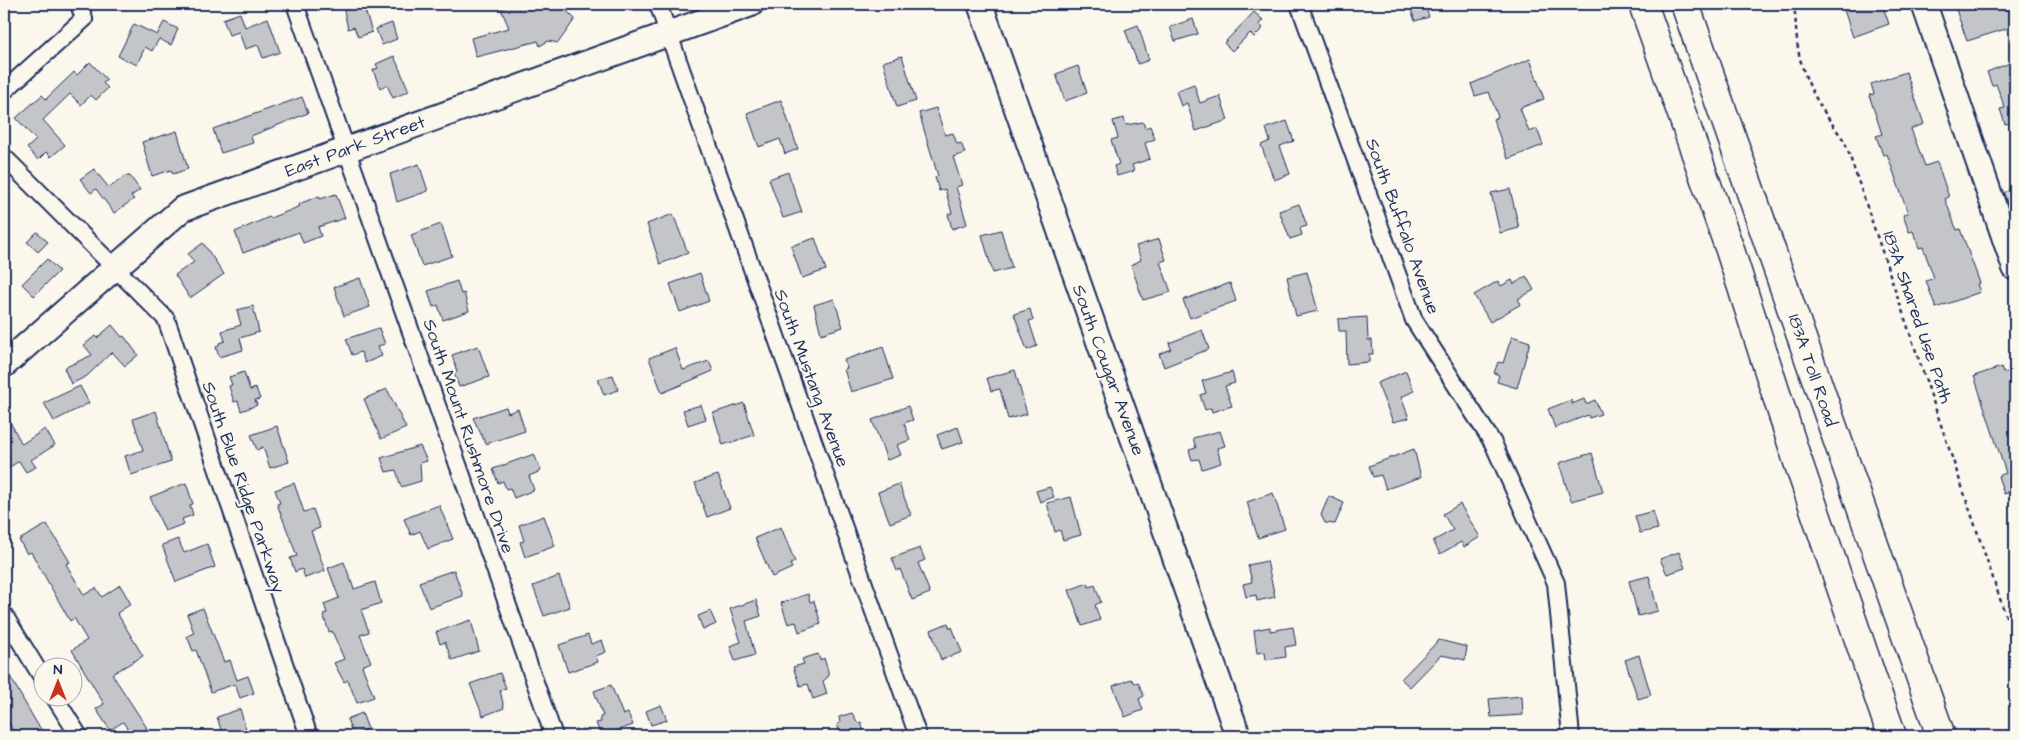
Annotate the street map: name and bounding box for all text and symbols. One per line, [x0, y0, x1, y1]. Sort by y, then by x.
street label: East Park Street [281, 109, 430, 183]
street label: South Buffalo Avenue [1359, 135, 1446, 318]
street label: 183A Shared Use Path [1876, 228, 1959, 407]
street label: South Cougar Avenue [1065, 281, 1151, 460]
street label: South Mustang Avenue [767, 286, 855, 471]
street label: 183A Toll Road [1782, 311, 1843, 430]
street label: South Mount Rushmore Drive [417, 316, 521, 557]
street label: South Blue Ridge Parkway [195, 378, 292, 597]
north arrow [32, 658, 82, 708]
text: N [54, 660, 63, 680]

